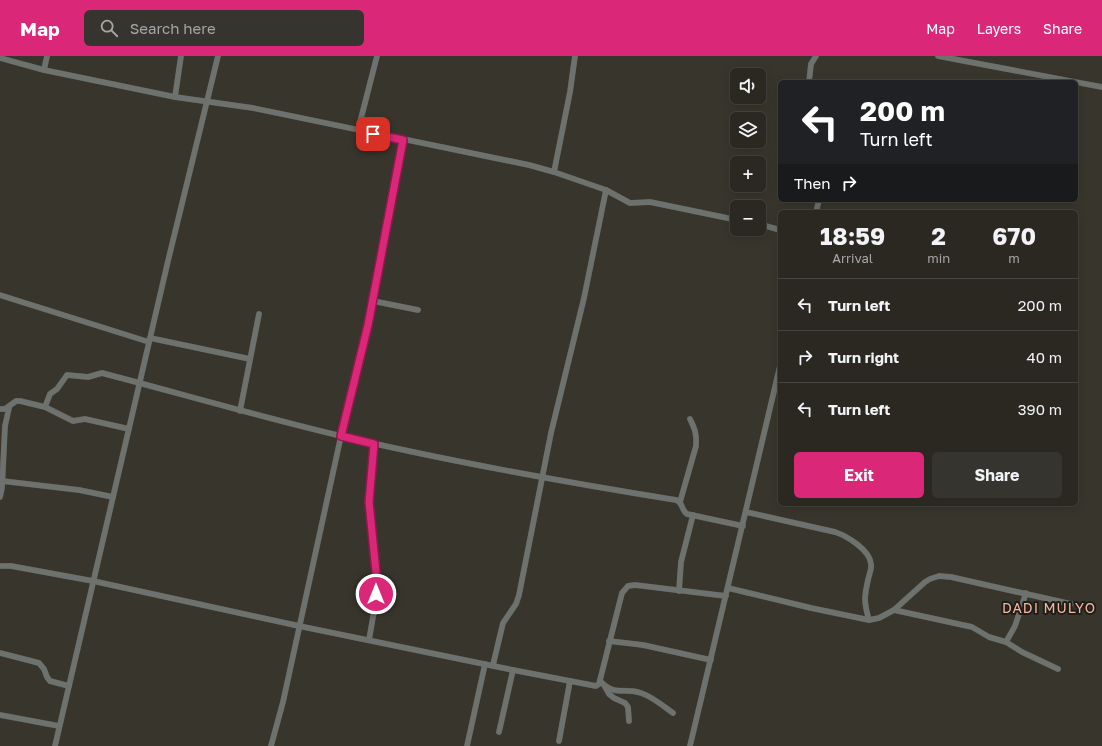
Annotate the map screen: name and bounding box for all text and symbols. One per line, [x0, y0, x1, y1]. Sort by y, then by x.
search box [84, 10, 364, 46]
text: Map [20, 17, 60, 40]
icon: search [98, 17, 120, 39]
text: Search here [130, 19, 216, 37]
text: Map [926, 20, 955, 37]
text: Layers [977, 20, 1021, 37]
text: Share [1043, 20, 1082, 37]
map controls [730, 68, 766, 236]
button: sound [730, 68, 766, 104]
text: 200 m [860, 94, 945, 127]
icon: left [794, 96, 846, 148]
button: layers [730, 112, 766, 148]
pin [356, 117, 390, 151]
icon: arrive [362, 123, 384, 145]
text: Turn left [860, 128, 933, 150]
button: + [730, 156, 766, 192]
icon: right [838, 172, 860, 194]
text: Then [794, 174, 830, 192]
button: − [730, 200, 766, 236]
text: 18:59 [820, 221, 885, 250]
text: 2 [931, 221, 946, 250]
text: 670 [992, 221, 1036, 250]
text: Arrival [832, 250, 873, 266]
text: min [927, 250, 950, 266]
text: m [1008, 250, 1020, 266]
icon: left [794, 294, 816, 316]
text: Turn left [828, 296, 890, 314]
text: 200 m [1018, 296, 1062, 314]
icon: right [794, 346, 816, 368]
text: Turn right [828, 348, 899, 366]
text: 40 m [1027, 348, 1062, 366]
icon: left [794, 398, 816, 420]
text: Turn left [828, 400, 890, 418]
text: 390 m [1018, 400, 1062, 418]
button: Exit [794, 452, 924, 498]
button: Share [932, 452, 1062, 498]
position arrow [355, 573, 397, 615]
district label: DADI MULYO [1002, 599, 1096, 616]

